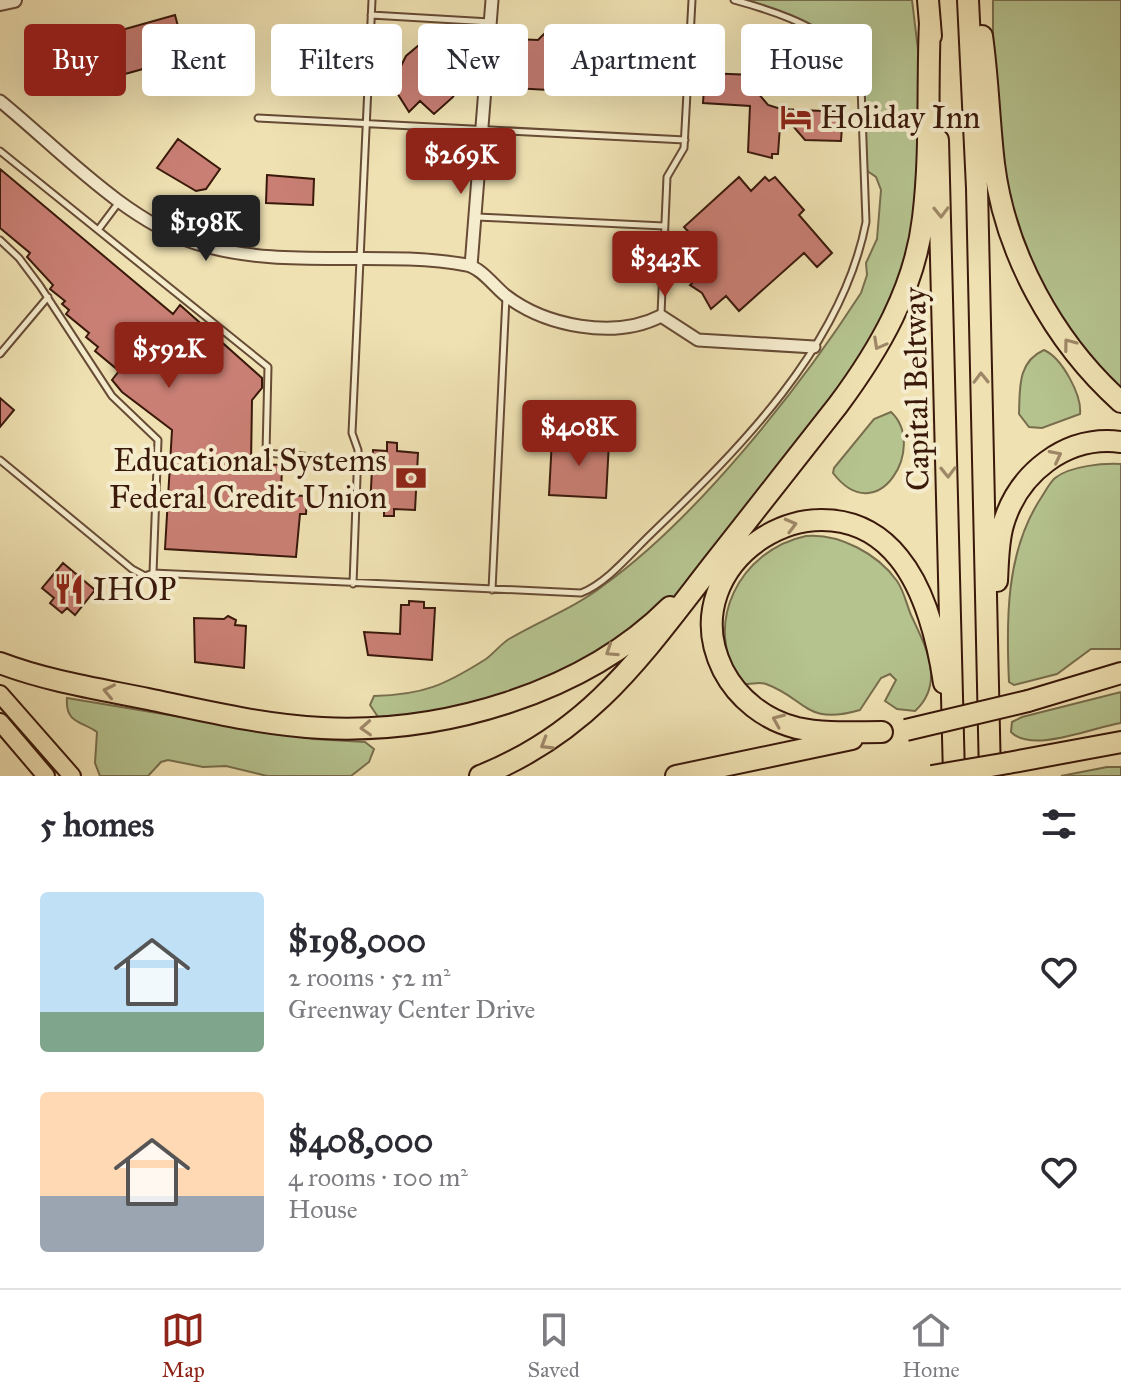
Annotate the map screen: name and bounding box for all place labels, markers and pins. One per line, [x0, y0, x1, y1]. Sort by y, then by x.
place label: Holiday Inn [820, 98, 980, 137]
hotel icon: Holiday Inn [779, 100, 813, 134]
pin: $269K [405, 128, 517, 196]
pin: $198K [150, 195, 262, 263]
pin: $343K [609, 231, 721, 299]
pin: $592K [113, 322, 225, 390]
pin: $408K [523, 400, 635, 468]
place label: Educational Systems Federal Credit Union [109, 441, 387, 517]
bank icon: Educational Systems Federal Credit Union [394, 461, 428, 495]
place label: IHOP [93, 570, 176, 609]
restaurant icon: IHOP [52, 572, 86, 606]

